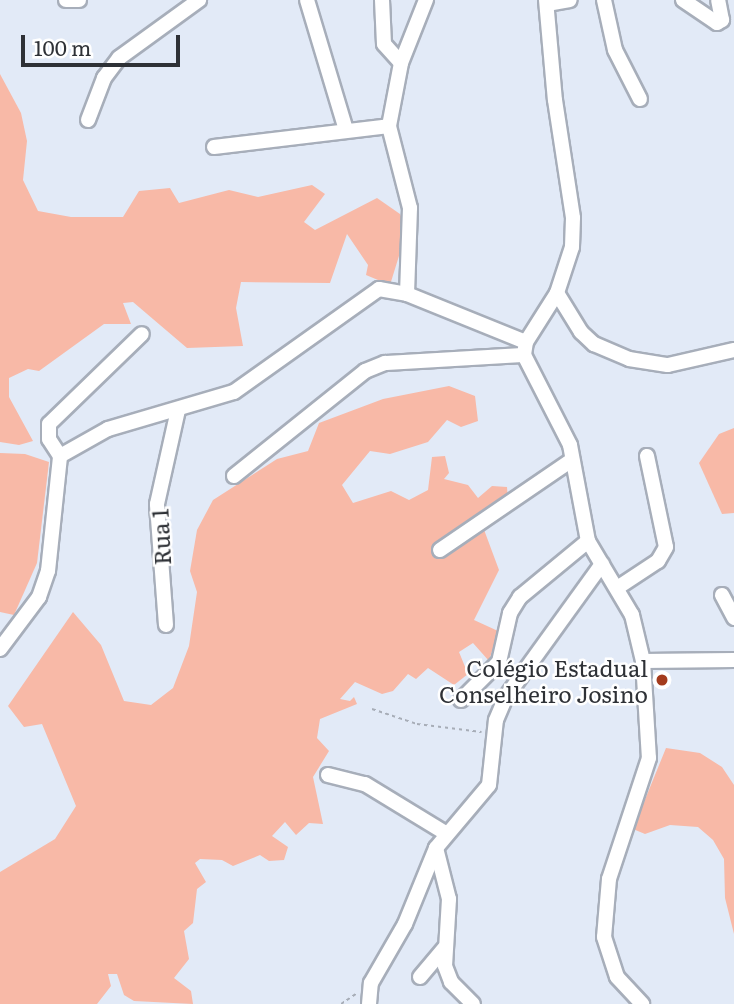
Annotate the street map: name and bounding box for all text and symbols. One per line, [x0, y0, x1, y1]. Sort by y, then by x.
scale bar [24, 21, 184, 65]
text: 100 m [34, 31, 91, 62]
street label: Rua 1 [145, 508, 175, 566]
place label: Colégio Estadual Conselheiro Josino [439, 653, 648, 707]
marker: Colégio Estadual Conselheiro Josino [654, 672, 670, 688]

